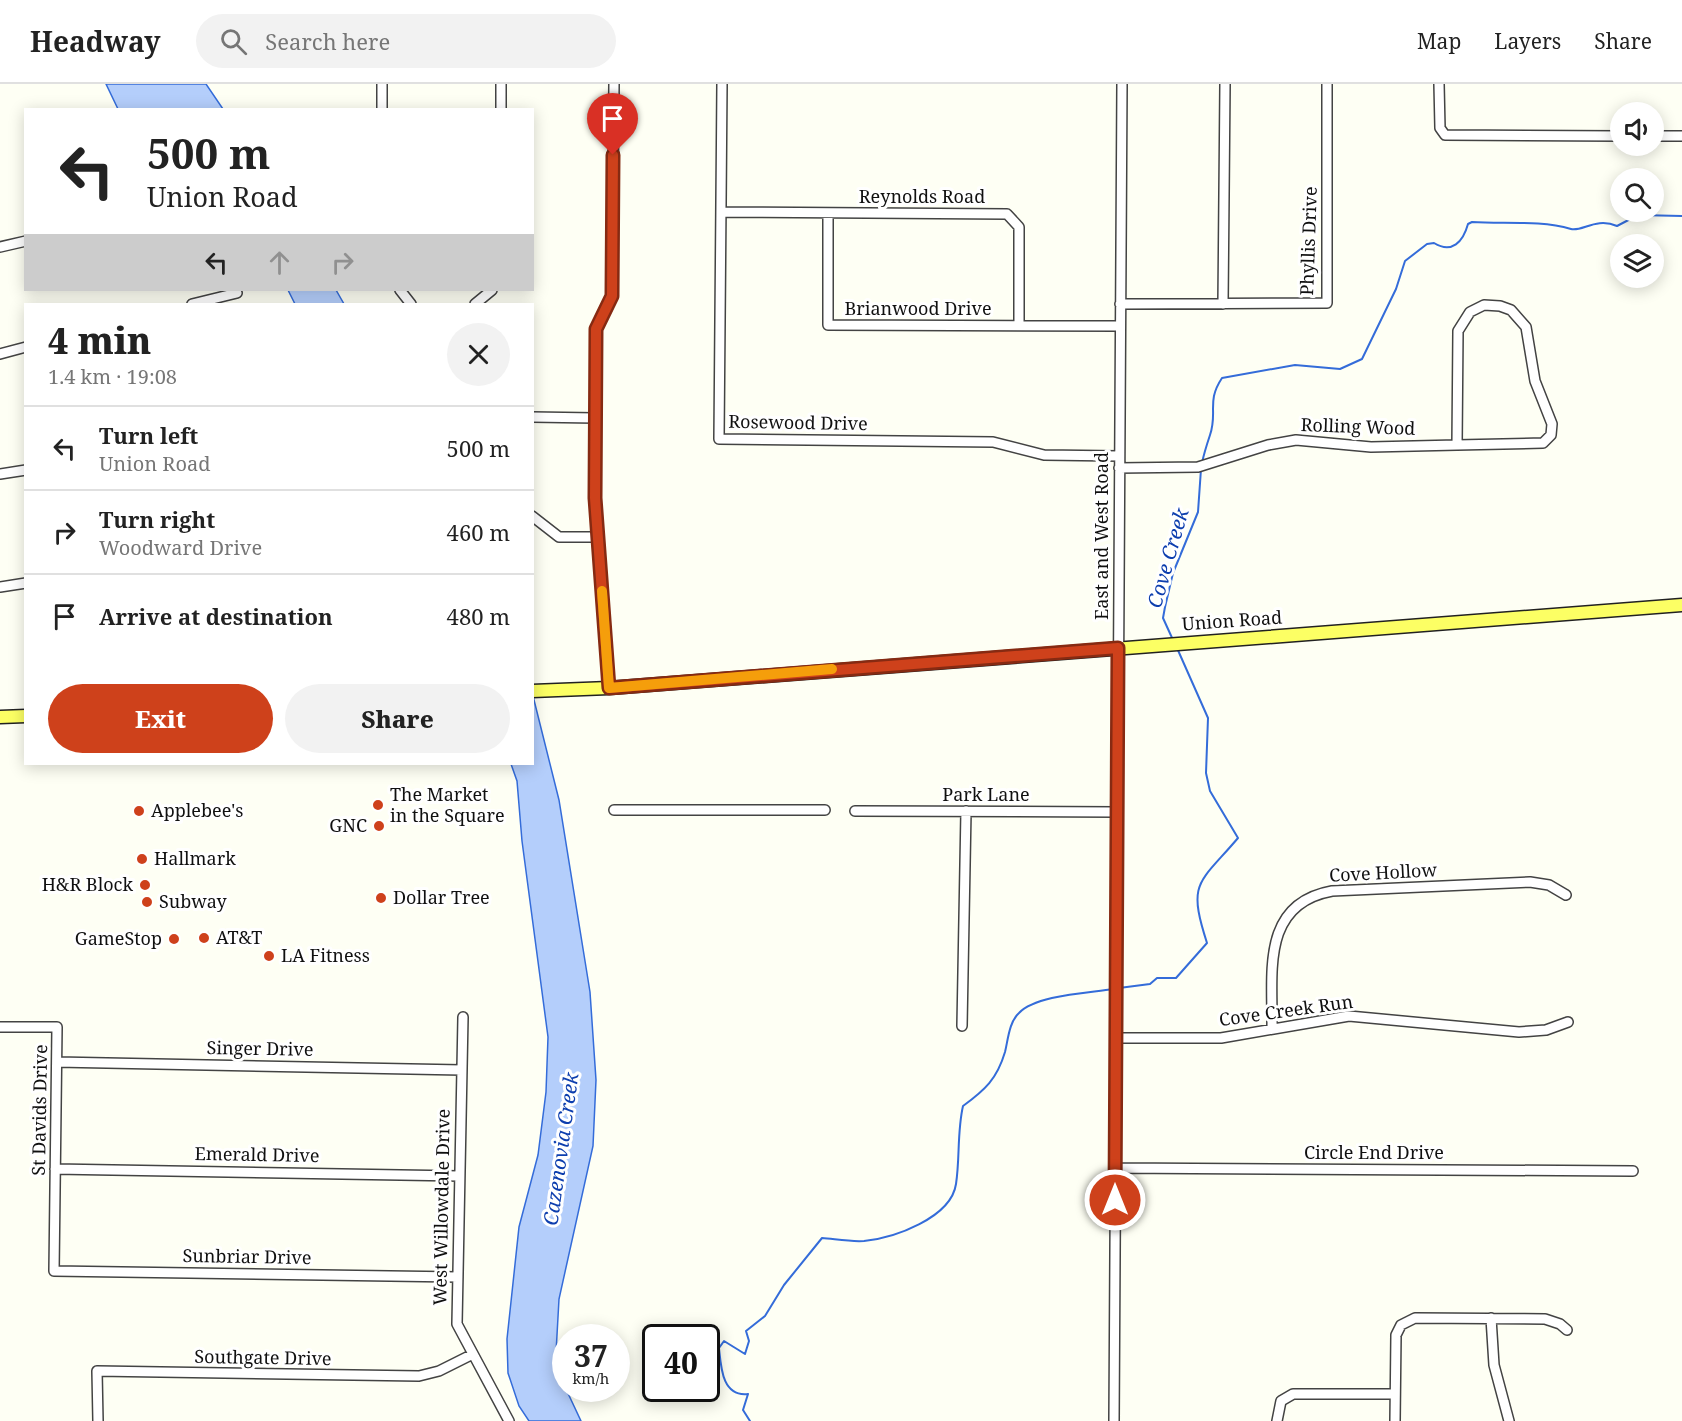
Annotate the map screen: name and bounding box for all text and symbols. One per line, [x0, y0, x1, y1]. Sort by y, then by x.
search box [196, 14, 616, 68]
text: Headway [30, 22, 160, 60]
icon: search [217, 25, 250, 58]
text: Search here [265, 26, 390, 56]
text: Map [1417, 27, 1461, 55]
text: Layers [1494, 27, 1561, 55]
text: Share [1594, 27, 1652, 55]
pin [587, 93, 638, 155]
icon: arrive [596, 102, 629, 135]
map controls [1610, 102, 1664, 288]
button: sound [1610, 102, 1664, 156]
text: 500 m [147, 124, 271, 181]
icon: left [48, 132, 126, 210]
button: search [1610, 168, 1664, 222]
text: Union Road [147, 178, 298, 215]
street label: Reynolds Road [859, 184, 985, 208]
street label: Phyllis Drive [1294, 186, 1322, 296]
button: layers [1610, 234, 1664, 288]
icon: left [200, 246, 233, 279]
icon: ahead [263, 246, 296, 279]
icon: right [326, 246, 359, 279]
street label: Brianwood Drive [844, 296, 992, 320]
text: 4 min [48, 316, 151, 365]
button: close [447, 323, 510, 386]
text: 1.4 km · 19:08 [48, 363, 177, 390]
street label: Rosewood Drive [728, 409, 868, 435]
street label: Rolling Wood [1300, 412, 1416, 440]
text: Turn left [99, 420, 198, 450]
icon: left [48, 432, 81, 465]
text: 500 m [447, 433, 510, 463]
text: Union Road [99, 450, 210, 477]
street label: East and West Road [1089, 452, 1113, 620]
text: Turn right [99, 504, 215, 534]
water label: Cove Creek [1140, 504, 1195, 611]
icon: right [48, 516, 81, 549]
text: 460 m [447, 517, 510, 547]
text: Woodward Drive [99, 534, 262, 561]
icon: arrive [48, 600, 81, 633]
text: Arrive at destination [99, 601, 333, 631]
text: 480 m [447, 601, 510, 631]
street label: Union Road [1181, 605, 1283, 635]
button: Exit [48, 684, 273, 753]
button: Share [285, 684, 510, 753]
place label: The Market in the Square [390, 782, 505, 827]
street label: Park Lane [942, 782, 1030, 806]
place label: Applebee's [151, 798, 243, 822]
marker: The Market in the Square [371, 798, 385, 812]
marker: Applebee's [132, 804, 146, 818]
place label: GNC [329, 813, 367, 837]
marker: GNC [372, 819, 386, 833]
place label: Hallmark [154, 846, 236, 870]
marker: Hallmark [135, 852, 149, 866]
street label: Cove Hollow [1328, 857, 1438, 887]
place label: H&R Block [42, 872, 133, 896]
marker: H&R Block [138, 878, 152, 892]
place label: Dollar Tree [393, 885, 490, 909]
place label: Subway [159, 889, 228, 913]
marker: Dollar Tree [374, 891, 388, 905]
marker: Subway [140, 895, 154, 909]
place label: AT&T [216, 925, 262, 949]
place label: GameStop [75, 926, 162, 950]
marker: AT&T [197, 931, 211, 945]
marker: GameStop [167, 932, 181, 946]
place label: LA Fitness [281, 943, 370, 967]
marker: LA Fitness [262, 949, 276, 963]
street label: Cove Creek Run [1217, 989, 1355, 1031]
street label: Singer Drive [206, 1035, 314, 1061]
street label: St Davids Drive [26, 1044, 52, 1176]
water label: Cazenovia Creek [536, 1070, 585, 1227]
street label: West Willowdale Drive [427, 1108, 455, 1306]
street label: Circle End Drive [1304, 1140, 1444, 1164]
street label: Emerald Drive [194, 1141, 320, 1167]
position arrow [1083, 1168, 1147, 1232]
street label: Sunbriar Drive [182, 1243, 312, 1269]
speed limit sign: 40 [642, 1324, 720, 1402]
text: 37 [574, 1335, 608, 1376]
street label: Southgate Drive [194, 1344, 332, 1370]
text: km/h [573, 1368, 609, 1388]

